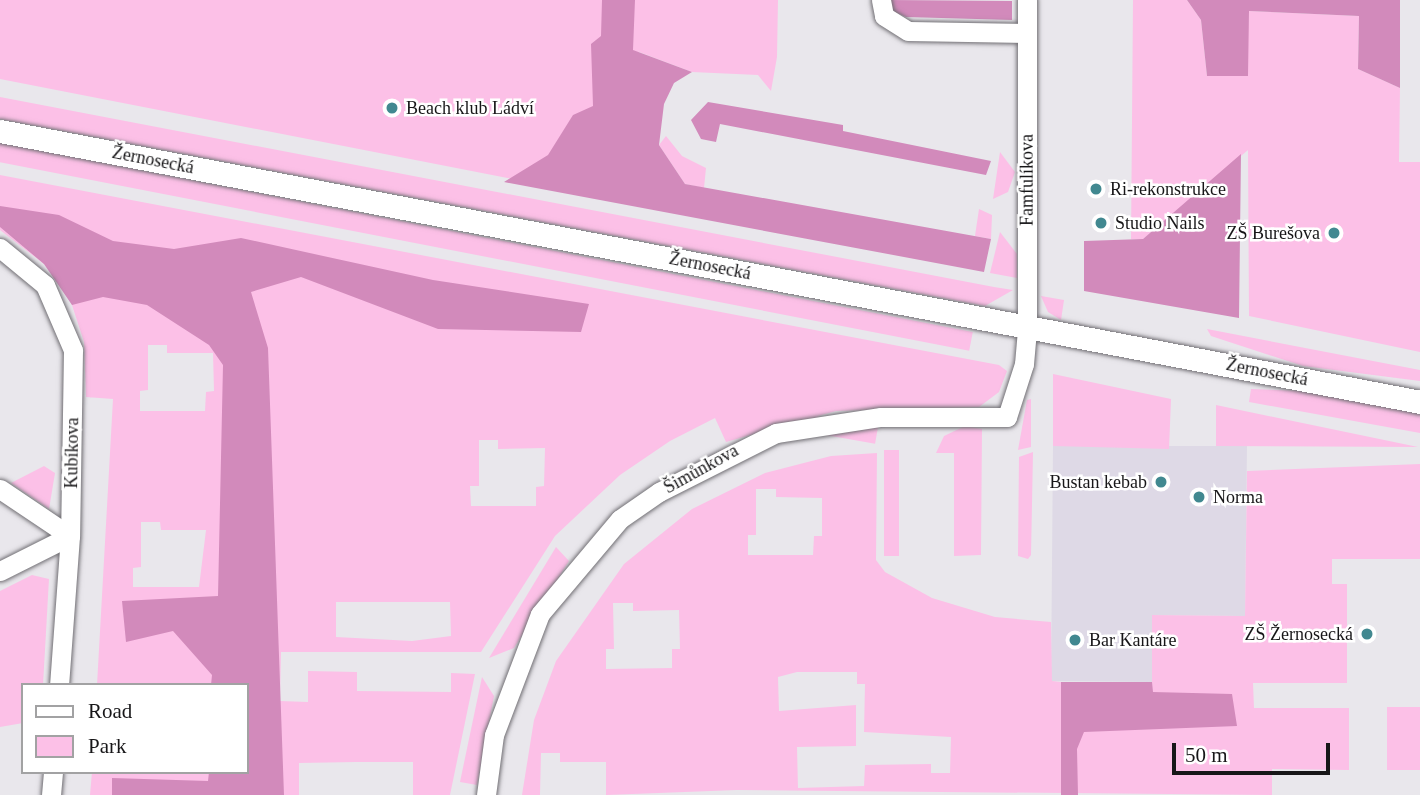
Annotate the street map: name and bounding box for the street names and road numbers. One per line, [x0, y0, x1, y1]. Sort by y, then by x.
street label: Famfulíkova [1016, 134, 1038, 226]
street label: Žernosecká [110, 141, 196, 179]
street label: Žernosecká [667, 247, 753, 285]
street label: Žernosecká [1224, 353, 1310, 391]
street label: Kubíkova [61, 417, 83, 489]
street label: Šimůnkova [660, 440, 742, 498]

